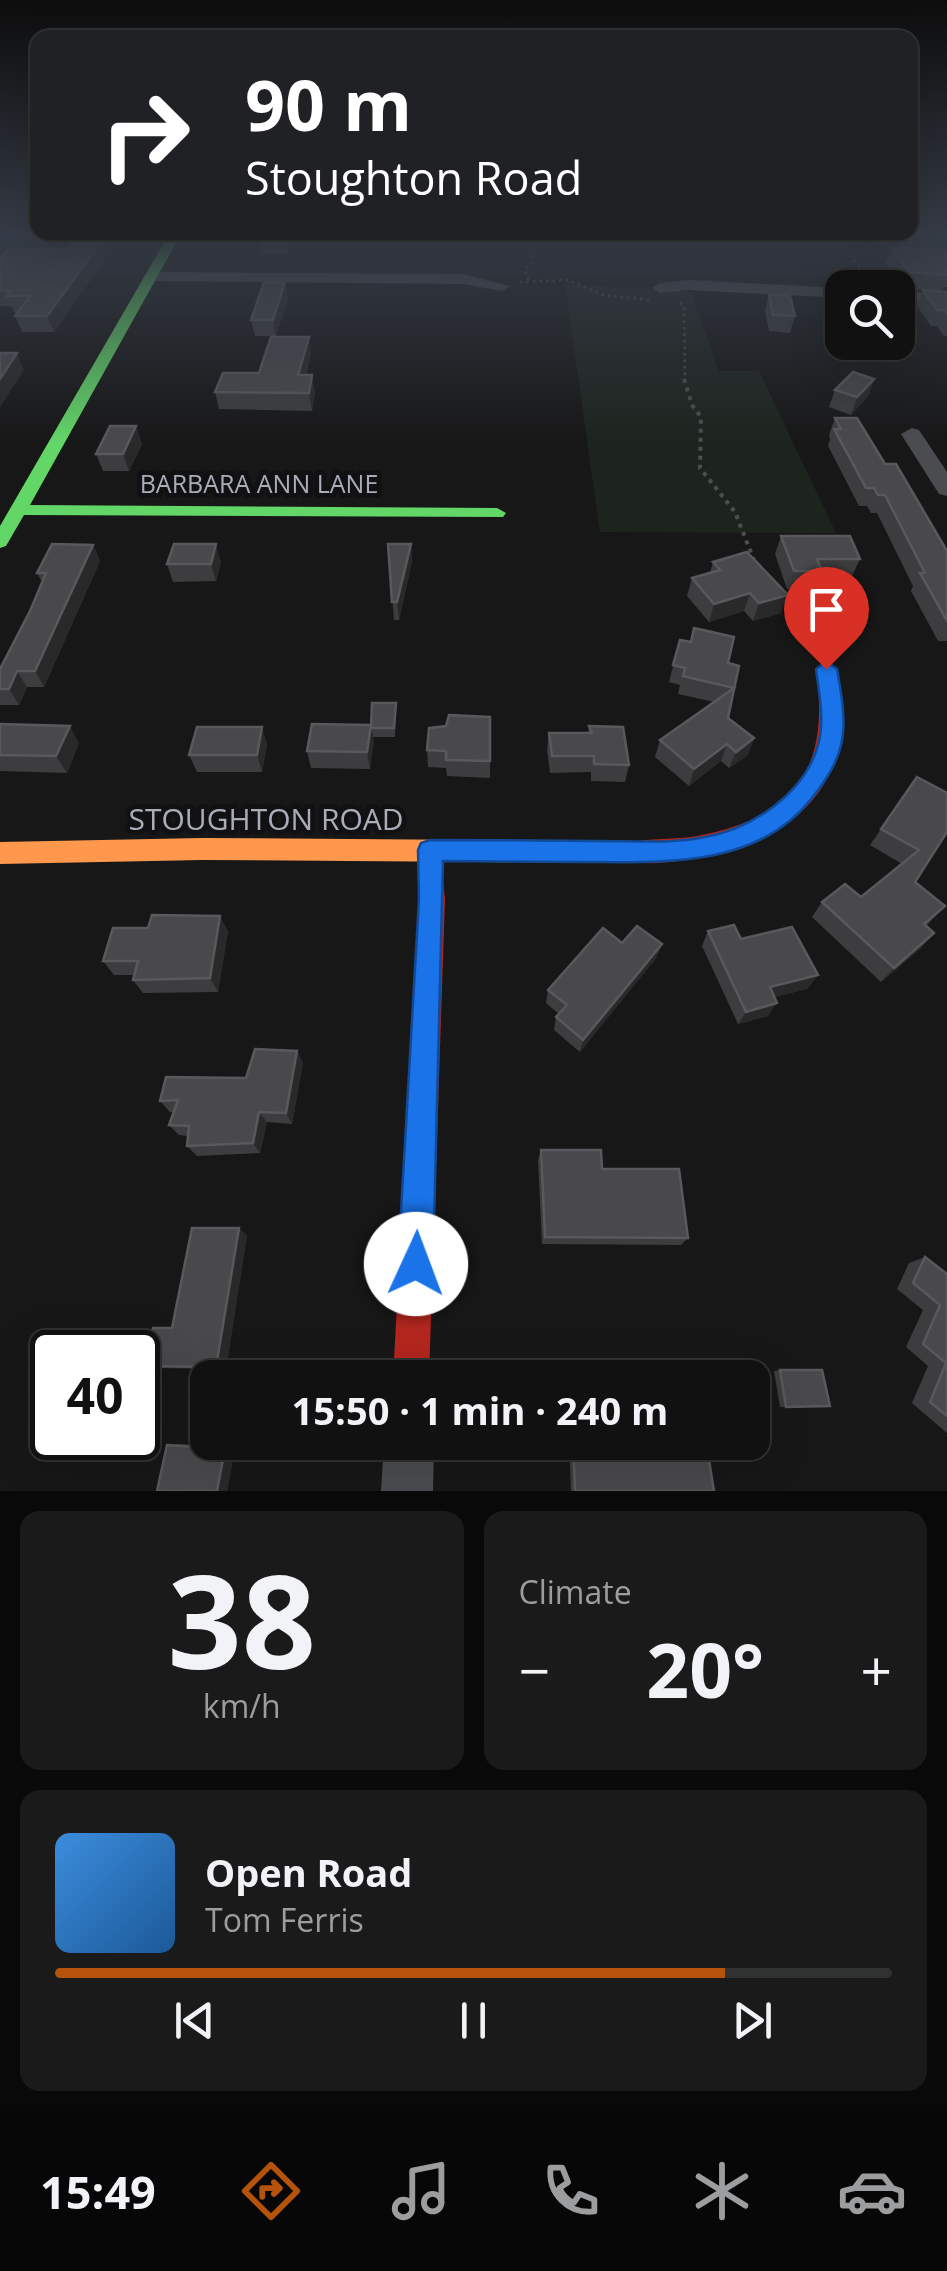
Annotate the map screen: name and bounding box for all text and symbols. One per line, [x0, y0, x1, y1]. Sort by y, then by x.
text: 90 m [245, 56, 412, 152]
icon: right [80, 70, 210, 200]
text: Stoughton Road [245, 147, 582, 208]
map controls [825, 270, 915, 360]
button: search [825, 270, 915, 360]
street label: BARBARA ANN LANE [140, 466, 378, 500]
pin [784, 567, 869, 670]
icon: arrive [799, 582, 854, 637]
street label: STOUGHTON ROAD [129, 798, 403, 839]
position arrow [364, 1212, 468, 1316]
speed limit sign: 40 [30, 1330, 160, 1460]
text: 15:50 · 1 min · 240 m [292, 1384, 668, 1436]
text: 38 [167, 1530, 316, 1707]
text: Climate [519, 1570, 632, 1613]
text: 20° [646, 1618, 764, 1720]
text: − [519, 1632, 550, 1707]
text: + [861, 1632, 892, 1707]
text: km/h [203, 1684, 281, 1727]
text: Open Road [205, 1846, 412, 1898]
text: Tom Ferris [205, 1898, 364, 1941]
icon: previous [167, 1993, 222, 2048]
icon: pause [446, 1993, 501, 2048]
icon: next [725, 1993, 780, 2048]
icon: directions [236, 2156, 306, 2226]
icon: music [386, 2156, 456, 2226]
icon: phone [536, 2156, 606, 2226]
icon: climate [687, 2156, 757, 2226]
icon: car [837, 2156, 907, 2226]
text: 15:49 [40, 2161, 156, 2222]

